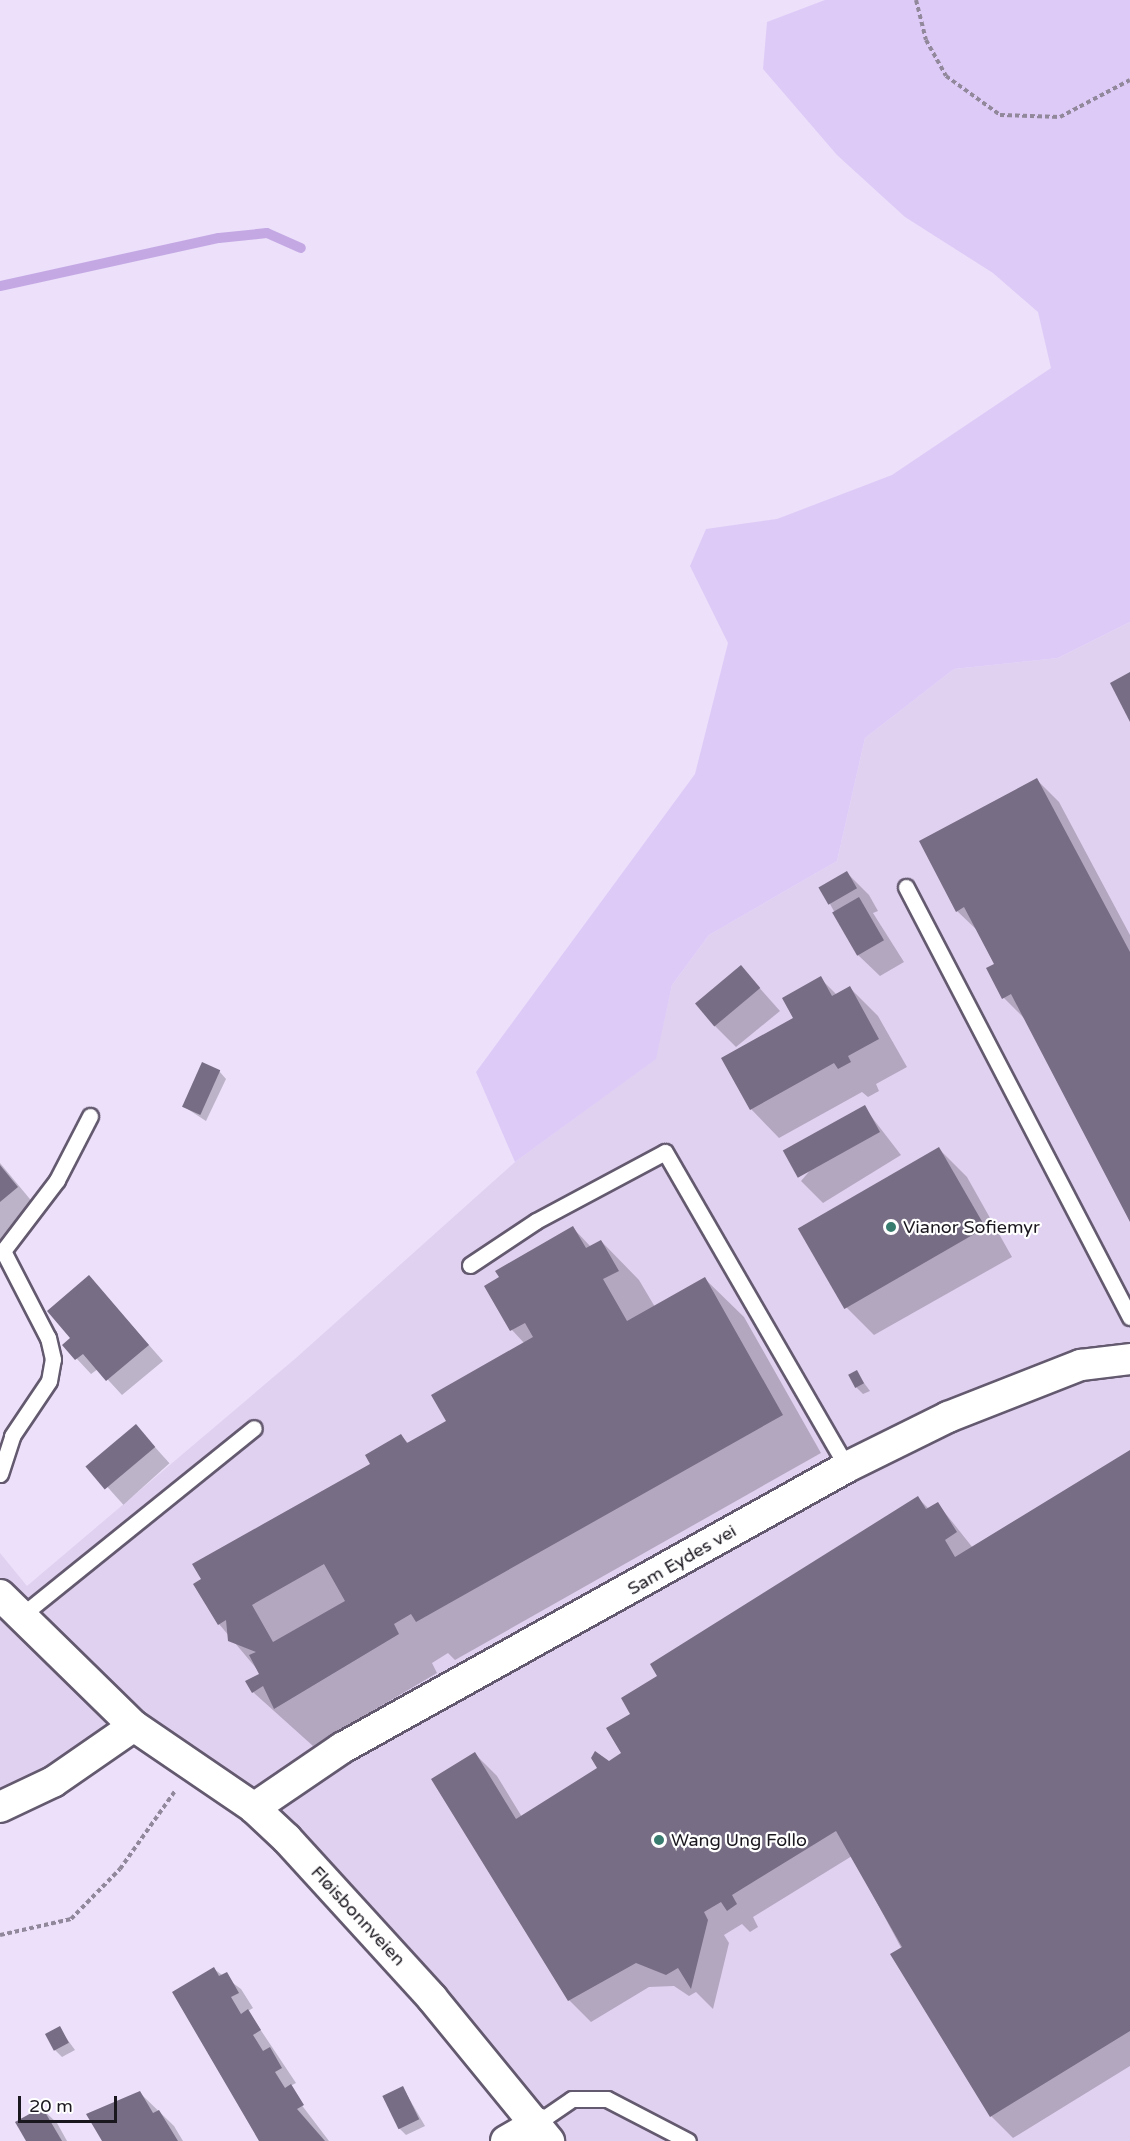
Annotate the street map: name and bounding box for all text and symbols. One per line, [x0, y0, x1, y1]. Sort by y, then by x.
place label: Vianor Sofiemyr [903, 1216, 1040, 1238]
marker: Vianor Sofiemyr [884, 1220, 898, 1234]
street label: Sam Eydes vei [624, 1520, 740, 1600]
place label: Wang Ung Follo [671, 1829, 807, 1851]
marker: Wang Ung Follo [652, 1833, 666, 1847]
street label: Fløisbonnveien [306, 1862, 410, 1970]
scale bar [21, 2084, 120, 2122]
text: 20 m [29, 2095, 73, 2117]

